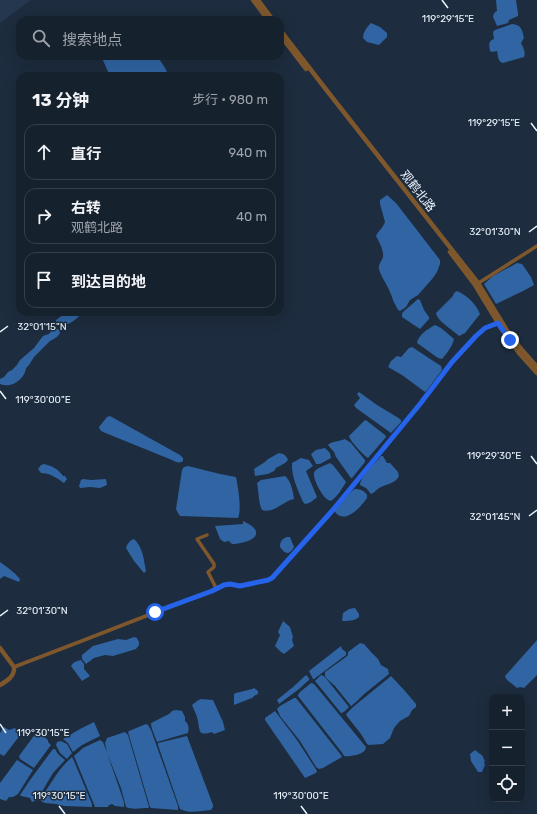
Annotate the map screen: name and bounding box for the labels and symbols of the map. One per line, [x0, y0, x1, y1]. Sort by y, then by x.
text: 119°29'15"E [422, 13, 474, 25]
text: 119°29'15"E [468, 117, 520, 129]
street label: 观鹤北路 [398, 168, 438, 214]
text: 32°01'30"N [469, 226, 521, 238]
text: 32°01'15"N [17, 321, 67, 333]
route end [501, 331, 519, 349]
text: 119°30'00"E [15, 394, 71, 406]
text: 119°29'30"E [467, 450, 521, 462]
text: 32°01'45"N [470, 511, 520, 523]
route start [146, 603, 164, 621]
text: 32°01'30"N [16, 605, 68, 617]
text: 119°30'15"E [17, 727, 69, 739]
text: 119°30'15"E [33, 790, 85, 802]
text: 119°30'00"E [273, 790, 329, 802]

